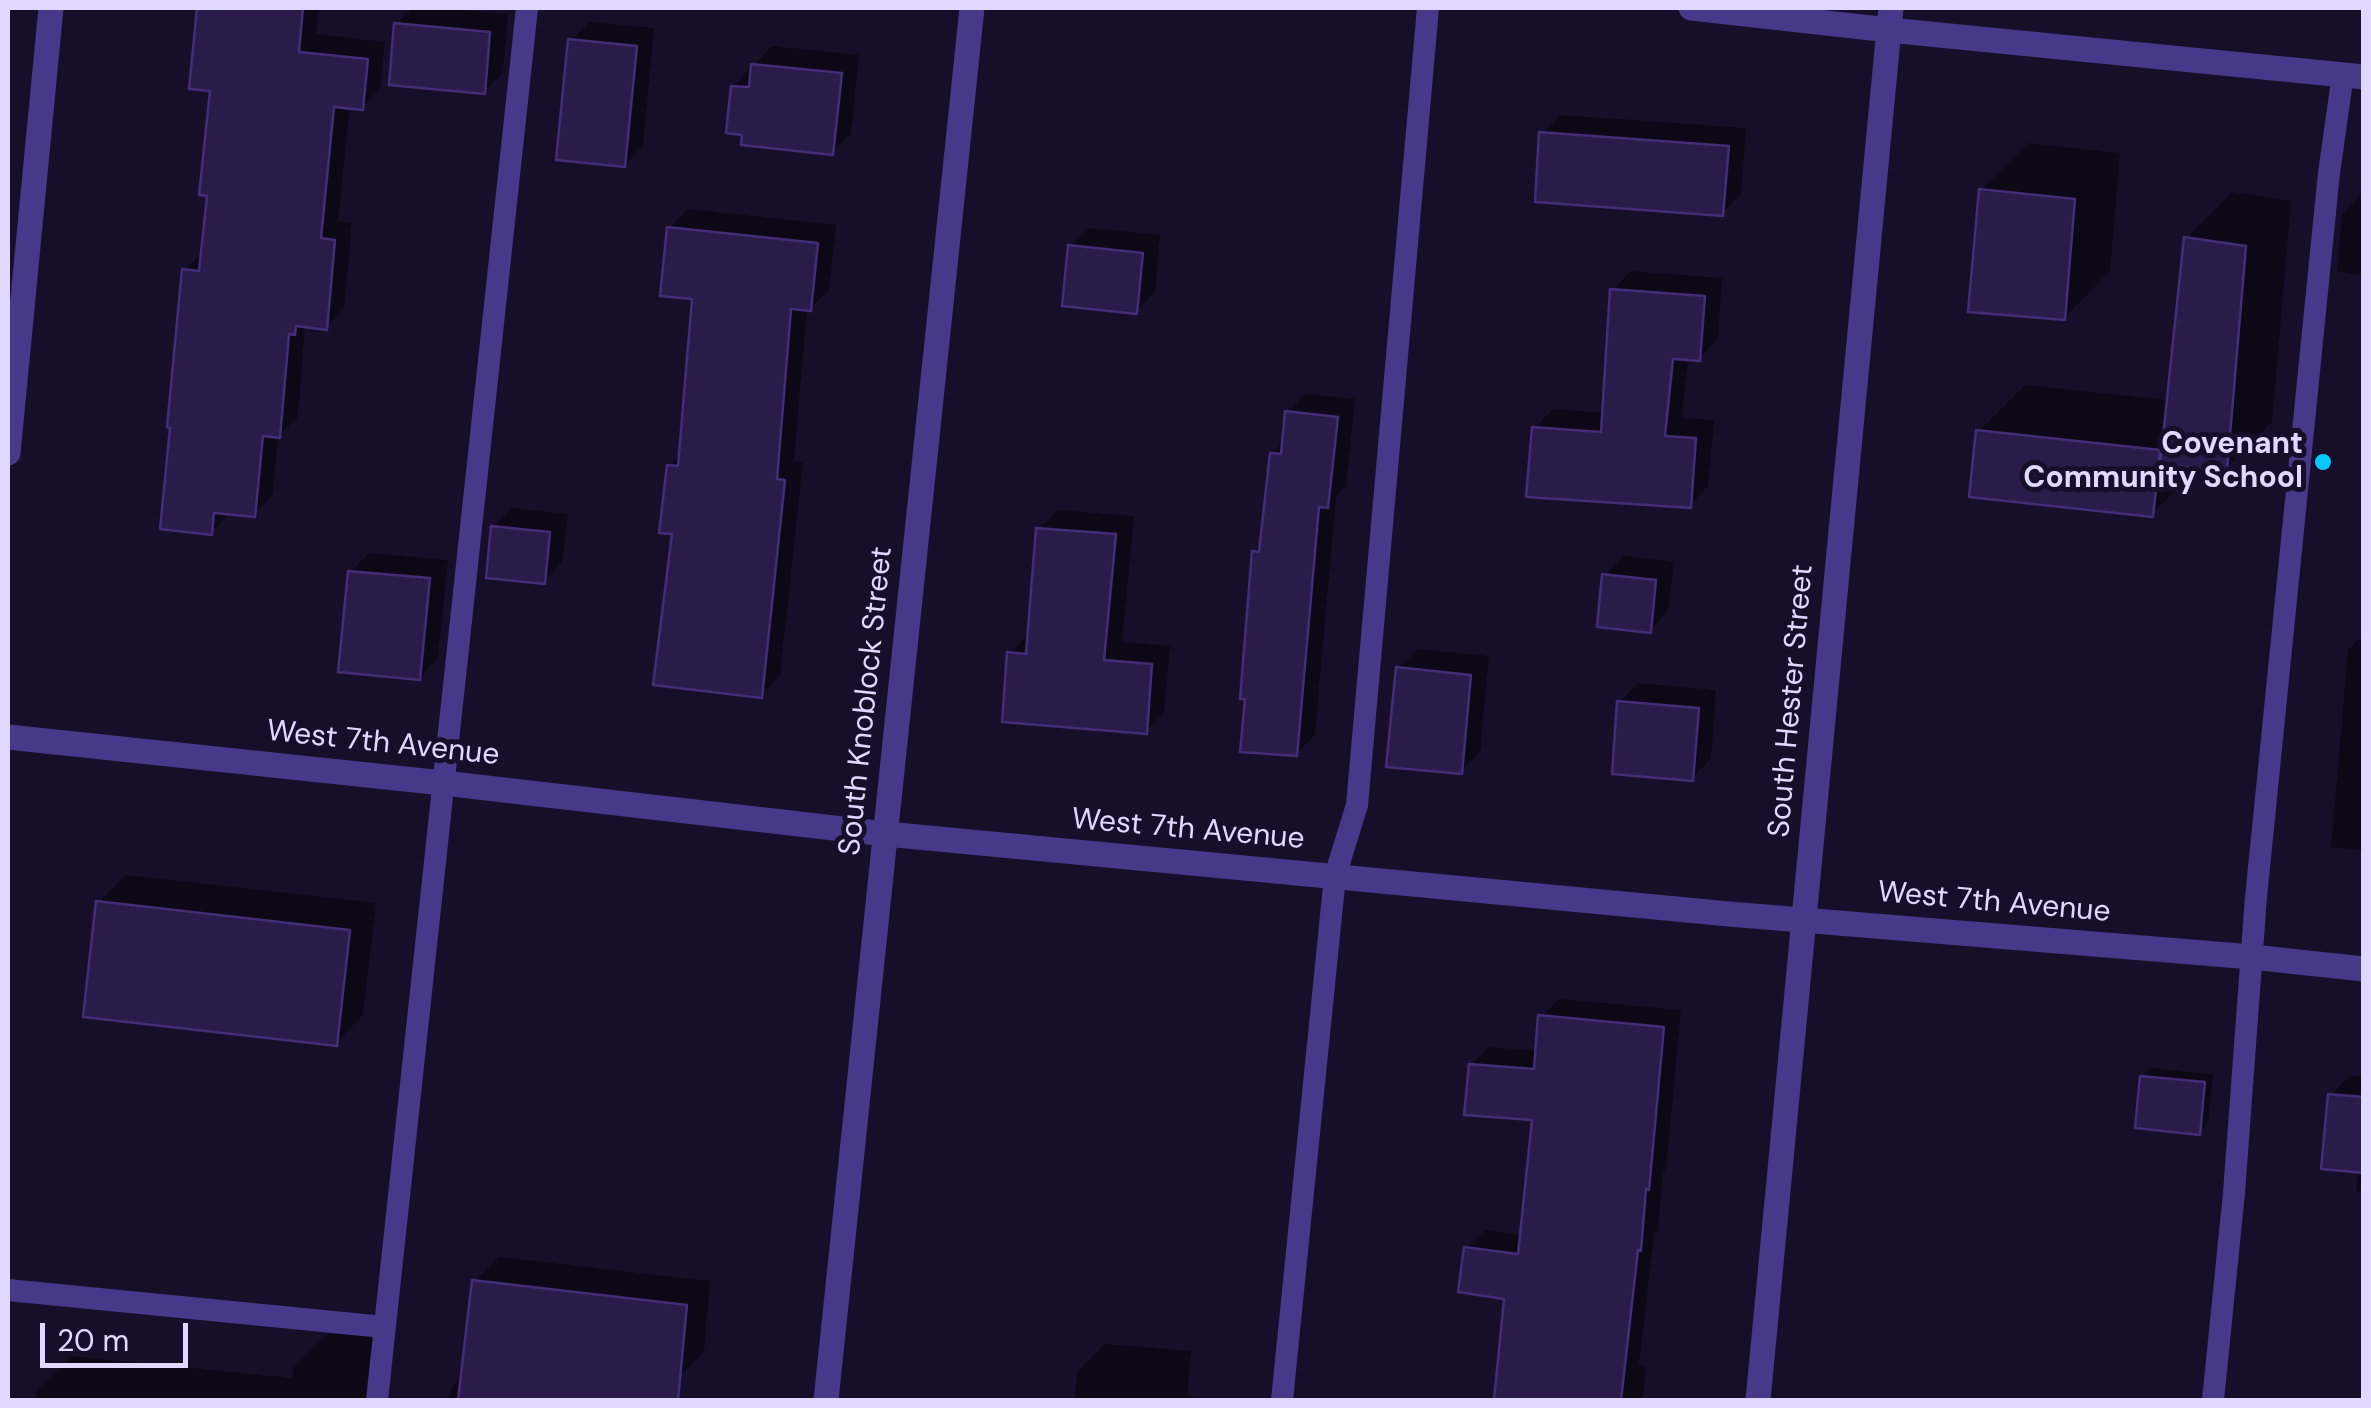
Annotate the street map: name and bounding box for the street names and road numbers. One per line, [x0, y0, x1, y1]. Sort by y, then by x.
street label: South Knoblock Street [833, 545, 901, 857]
street label: South Hester Street [1762, 563, 1822, 839]
street label: West 7th Avenue [265, 714, 501, 774]
street label: West 7th Avenue [1070, 802, 1306, 858]
street label: West 7th Avenue [1876, 875, 2112, 931]

